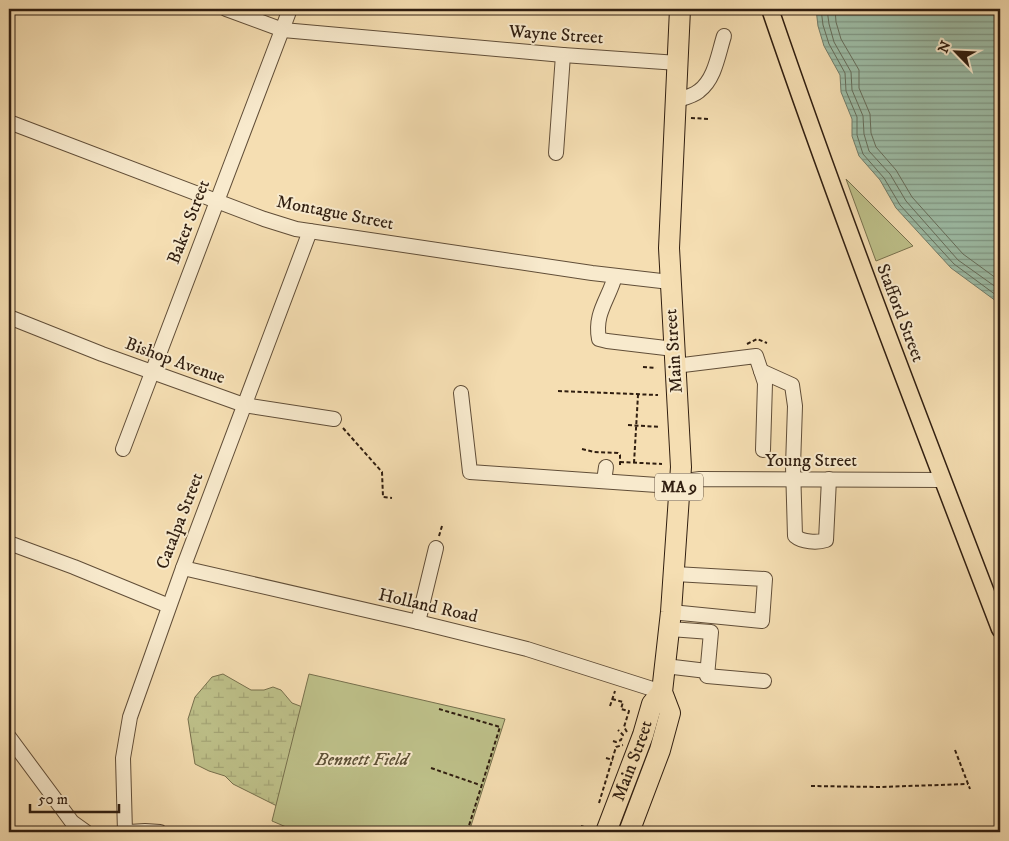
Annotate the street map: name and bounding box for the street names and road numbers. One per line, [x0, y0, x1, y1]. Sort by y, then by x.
street label: Wayne Street [507, 21, 604, 49]
street label: Baker Street [163, 177, 215, 267]
street label: Montague Street [274, 191, 396, 235]
street label: Stafford Street [871, 261, 929, 366]
street label: Main Street [660, 308, 688, 394]
street label: Bishop Avenue [122, 333, 228, 389]
street label: Young Street [765, 450, 857, 472]
street label: Catalpa Street [152, 469, 209, 572]
road number: MA 9 [655, 474, 703, 501]
street label: Holland Road [376, 584, 480, 628]
street label: Main Street [608, 718, 658, 804]

